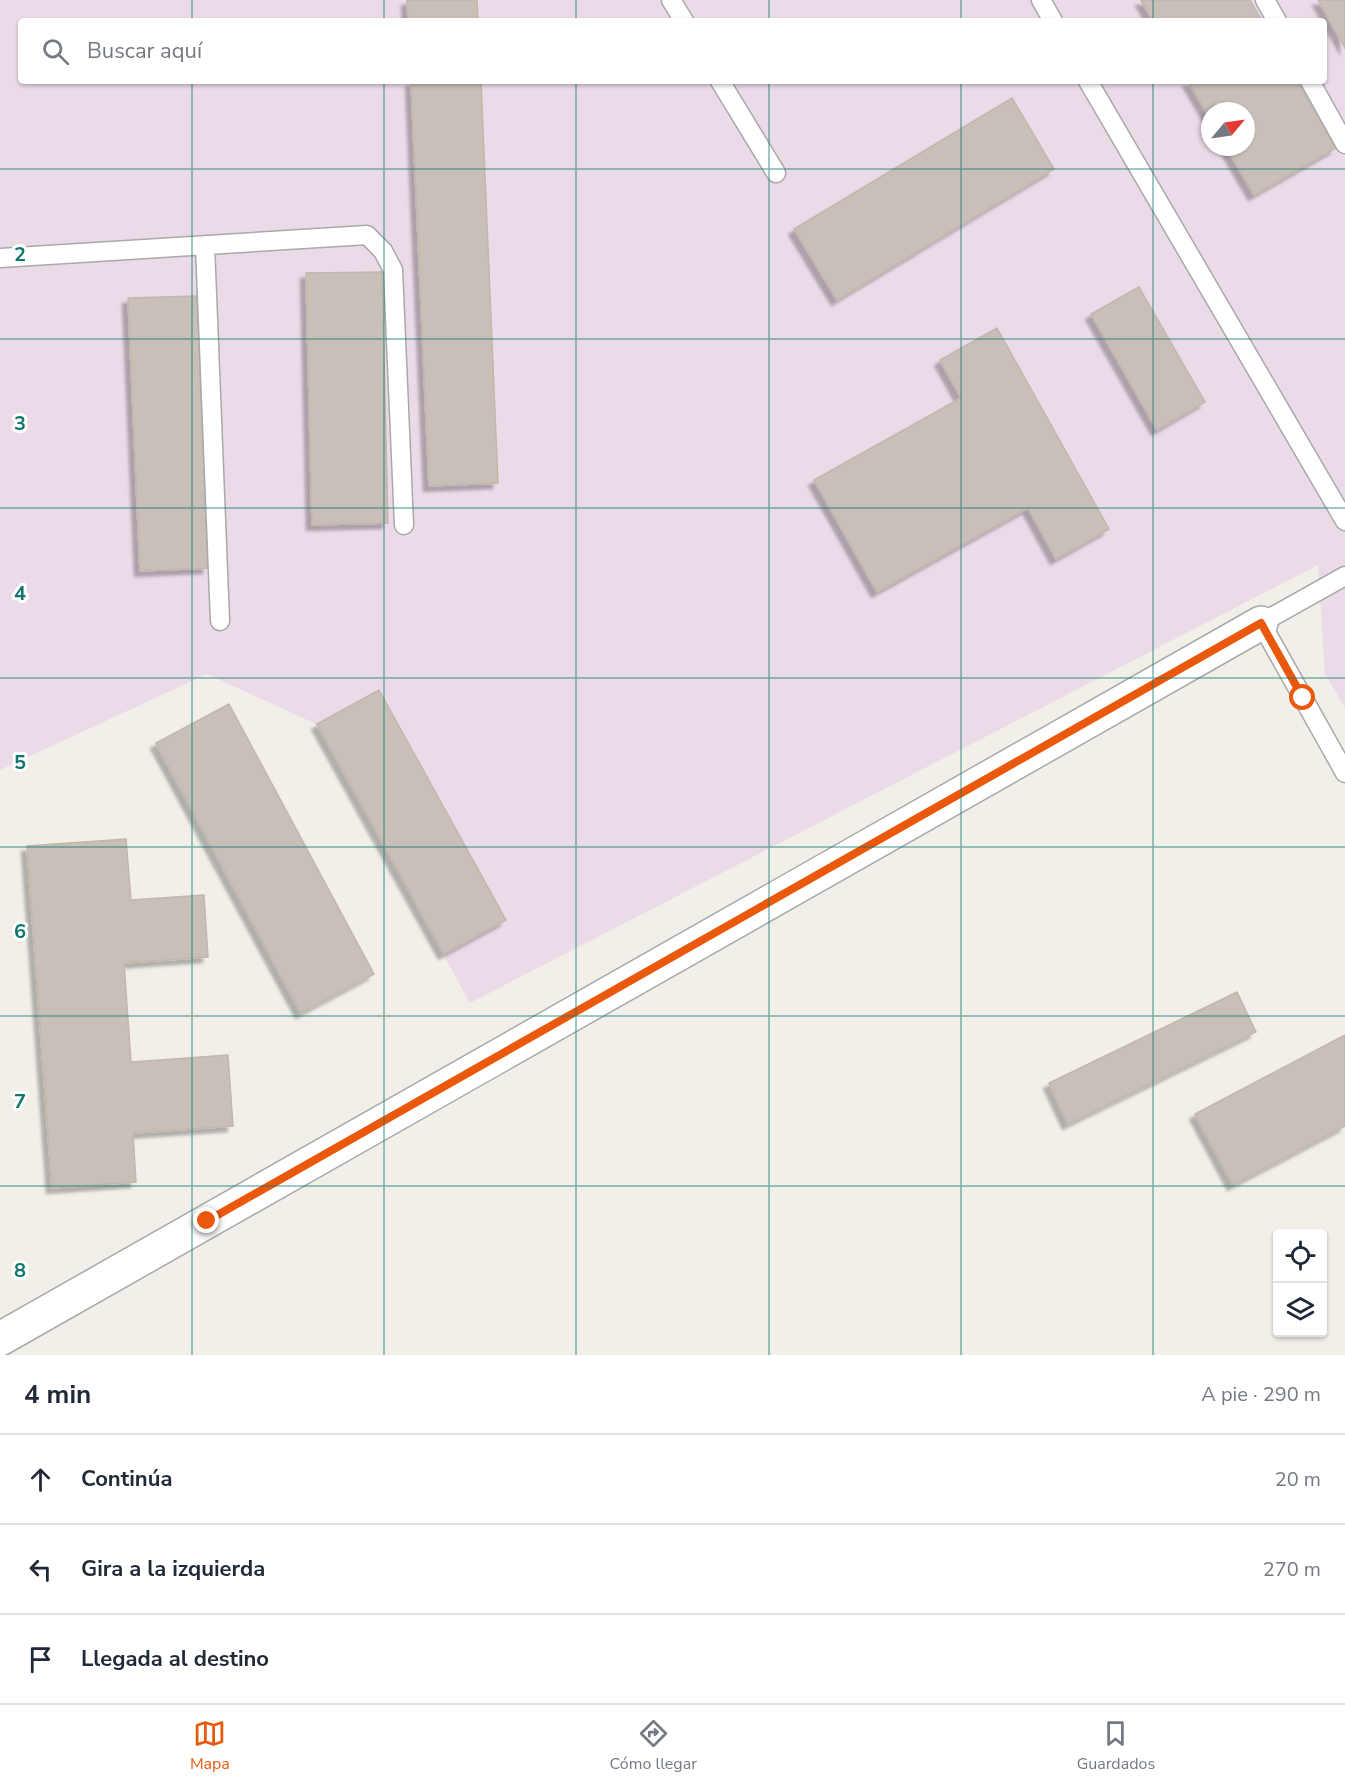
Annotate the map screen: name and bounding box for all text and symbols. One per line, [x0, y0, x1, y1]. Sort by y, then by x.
search box [18, 18, 1327, 84]
icon: search [39, 35, 72, 68]
text: Buscar aquí [87, 36, 202, 66]
north arrow [1201, 102, 1255, 156]
text: 2 [14, 241, 26, 268]
text: 3 [14, 410, 26, 437]
text: 4 [14, 580, 26, 607]
route start [1289, 684, 1315, 710]
text: 5 [14, 749, 26, 776]
text: 6 [14, 918, 26, 945]
text: 7 [14, 1088, 26, 1115]
route end [193, 1207, 219, 1233]
map controls [1273, 1229, 1327, 1337]
button: locate [1273, 1229, 1327, 1283]
text: 8 [14, 1257, 26, 1284]
button: layers [1273, 1283, 1327, 1337]
text: 4 min [24, 1377, 91, 1412]
text: A pie · 290 m [1201, 1381, 1321, 1408]
icon: ahead [24, 1463, 57, 1496]
text: Continúa [81, 1464, 172, 1494]
text: 20 m [1275, 1466, 1321, 1493]
icon: left [24, 1553, 57, 1586]
text: Gira a la izquierda [81, 1554, 265, 1584]
text: 270 m [1263, 1556, 1321, 1583]
icon: arrive [24, 1643, 57, 1676]
text: Llegada al destino [81, 1644, 269, 1674]
tab: Mapa [190, 1717, 230, 1775]
tab: Cómo llegar [610, 1717, 697, 1775]
tab: Guardados [1077, 1717, 1155, 1775]

